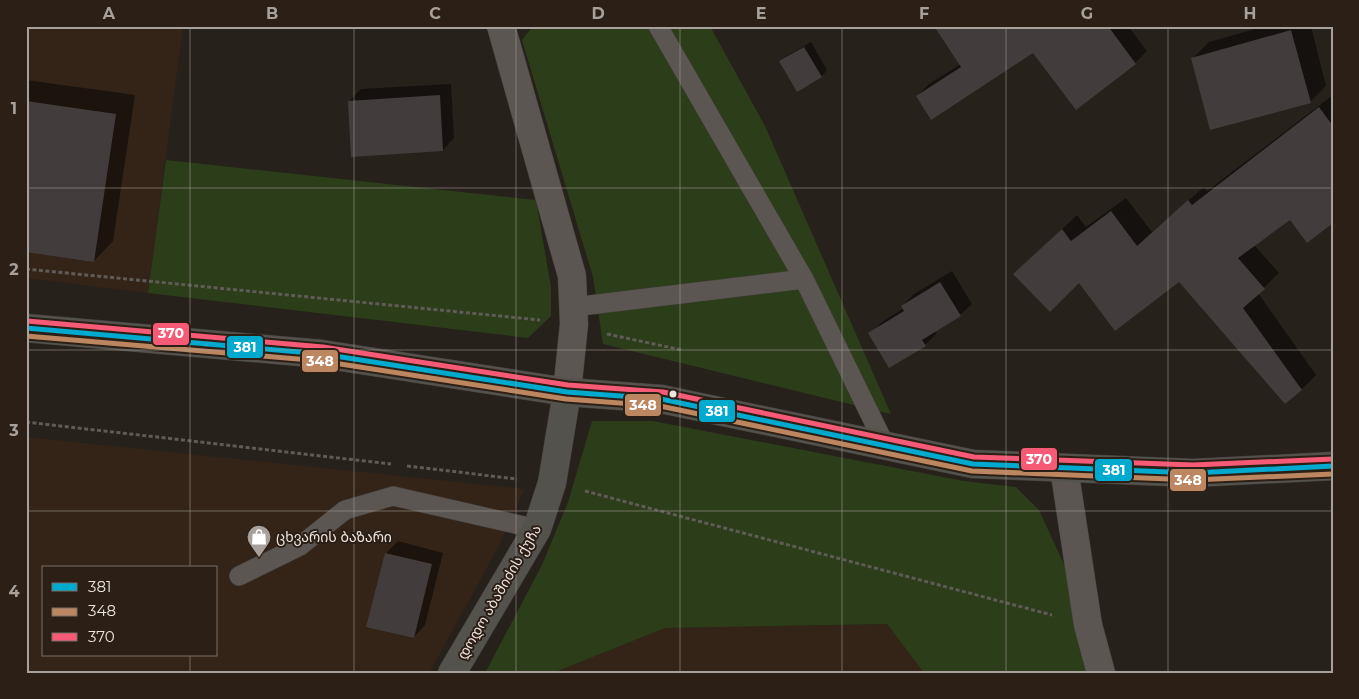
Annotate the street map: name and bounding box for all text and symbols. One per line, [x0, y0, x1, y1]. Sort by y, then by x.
text: A [102, 4, 116, 23]
text: B [266, 4, 278, 23]
text: C [429, 4, 441, 23]
text: D [591, 4, 605, 23]
text: E [756, 4, 766, 23]
text: F [919, 4, 929, 23]
text: G [1081, 4, 1093, 23]
text: H [1244, 4, 1256, 23]
text: 1 [11, 99, 17, 118]
text: 2 [9, 260, 19, 279]
line badge: 370 [152, 322, 190, 346]
text: 370 [157, 324, 184, 342]
line badge: 381 [226, 335, 264, 359]
text: 381 [232, 338, 257, 356]
line badge: 348 [301, 349, 339, 373]
text: 348 [305, 352, 334, 370]
unlabelled marker [668, 389, 678, 399]
line badge: 348 [624, 393, 662, 417]
text: 348 [628, 396, 657, 414]
line badge: 381 [698, 399, 736, 423]
text: 381 [704, 402, 729, 420]
text: 3 [8, 421, 19, 440]
line badge: 370 [1020, 447, 1058, 471]
text: 370 [1025, 450, 1052, 468]
line badge: 381 [1094, 458, 1133, 482]
text: 381 [1101, 461, 1126, 479]
line badge: 348 [1169, 468, 1207, 492]
text: 348 [1173, 471, 1202, 489]
street label: დოდო აბაშიძის ქუჩა [453, 521, 545, 663]
shop icon: ცხვარის ბაზარი [246, 524, 272, 558]
place label: ცხვარის ბაზარი [276, 528, 392, 546]
legend [42, 566, 218, 656]
text: 381 [88, 577, 111, 596]
text: 4 [8, 582, 20, 601]
text: 348 [88, 601, 116, 620]
text: 370 [88, 627, 115, 646]

